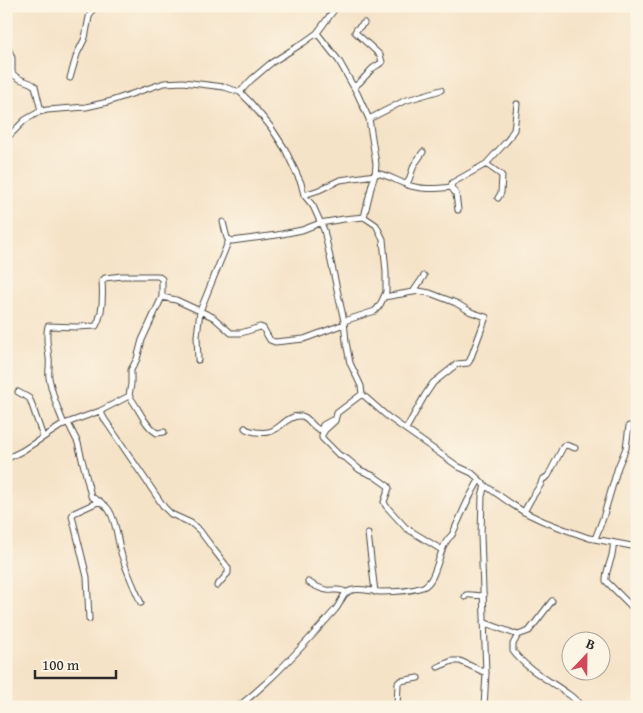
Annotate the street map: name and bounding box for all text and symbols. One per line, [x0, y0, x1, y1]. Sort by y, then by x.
north arrow [560, 630, 610, 680]
text: B [583, 633, 599, 655]
scale bar [35, 648, 116, 680]
text: 100 m [42, 654, 80, 675]

